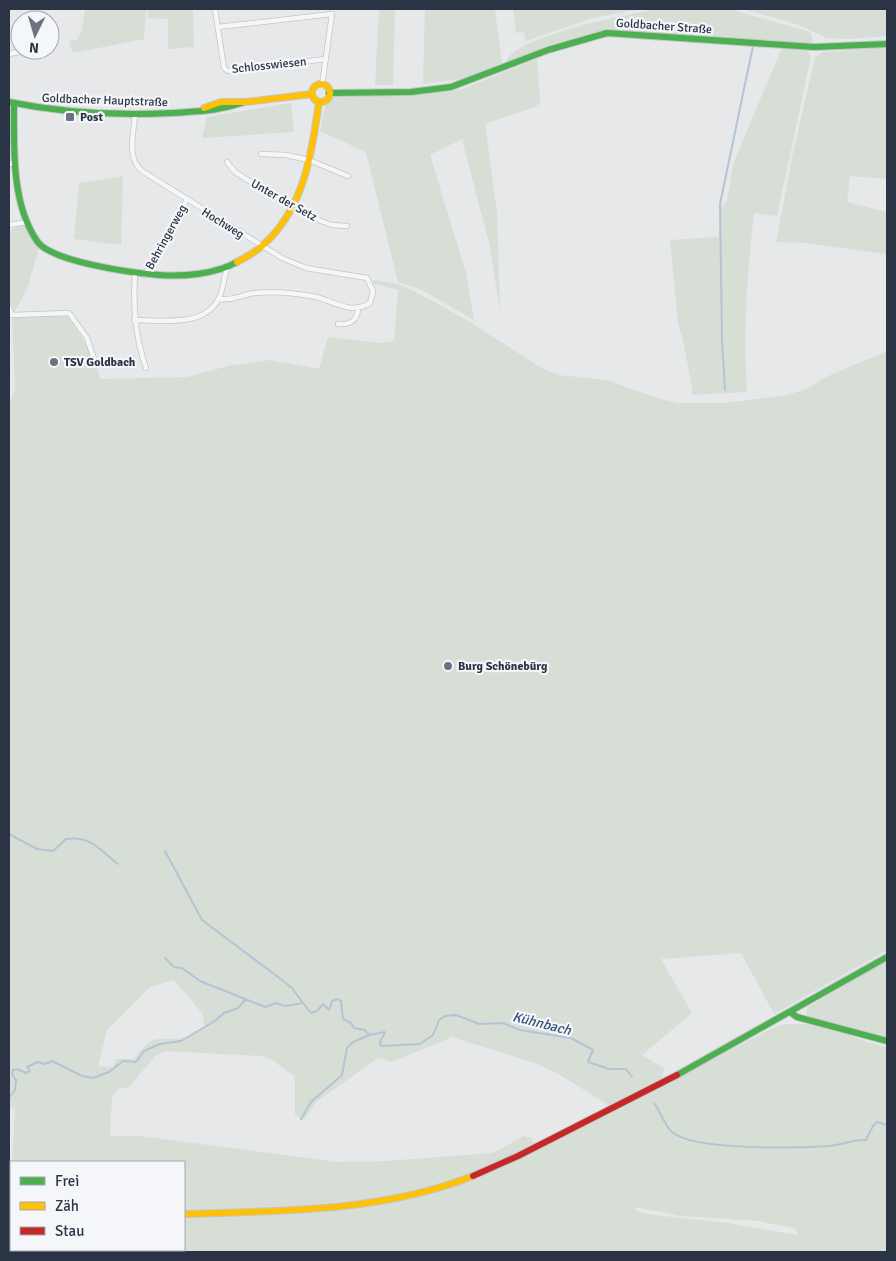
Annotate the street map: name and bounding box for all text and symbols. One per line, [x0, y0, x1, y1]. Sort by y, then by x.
north arrow [10, 10, 60, 60]
street label: Goldbacher Straße [615, 16, 712, 37]
text: N [28, 39, 40, 56]
street label: Schlosswiesen [231, 54, 307, 77]
street label: Goldbacher Hauptstraße [42, 91, 168, 110]
place label: Post [80, 110, 103, 125]
marker: Post [64, 111, 76, 123]
street label: Unter der Setz [248, 176, 320, 225]
street label: Behringerweg [142, 202, 190, 272]
street label: Hochweg [199, 205, 247, 242]
place label: TSV Goldbach [64, 355, 136, 370]
marker: TSV Goldbach [48, 356, 60, 368]
place label: Burg Schönebürg [458, 659, 548, 674]
marker: Burg Schönebürg [442, 660, 454, 672]
water label: Kühnbach [511, 1008, 573, 1039]
legend [10, 1161, 185, 1251]
text: Frei [55, 1172, 79, 1190]
text: Zäh [55, 1197, 79, 1215]
text: Stau [55, 1222, 84, 1240]

